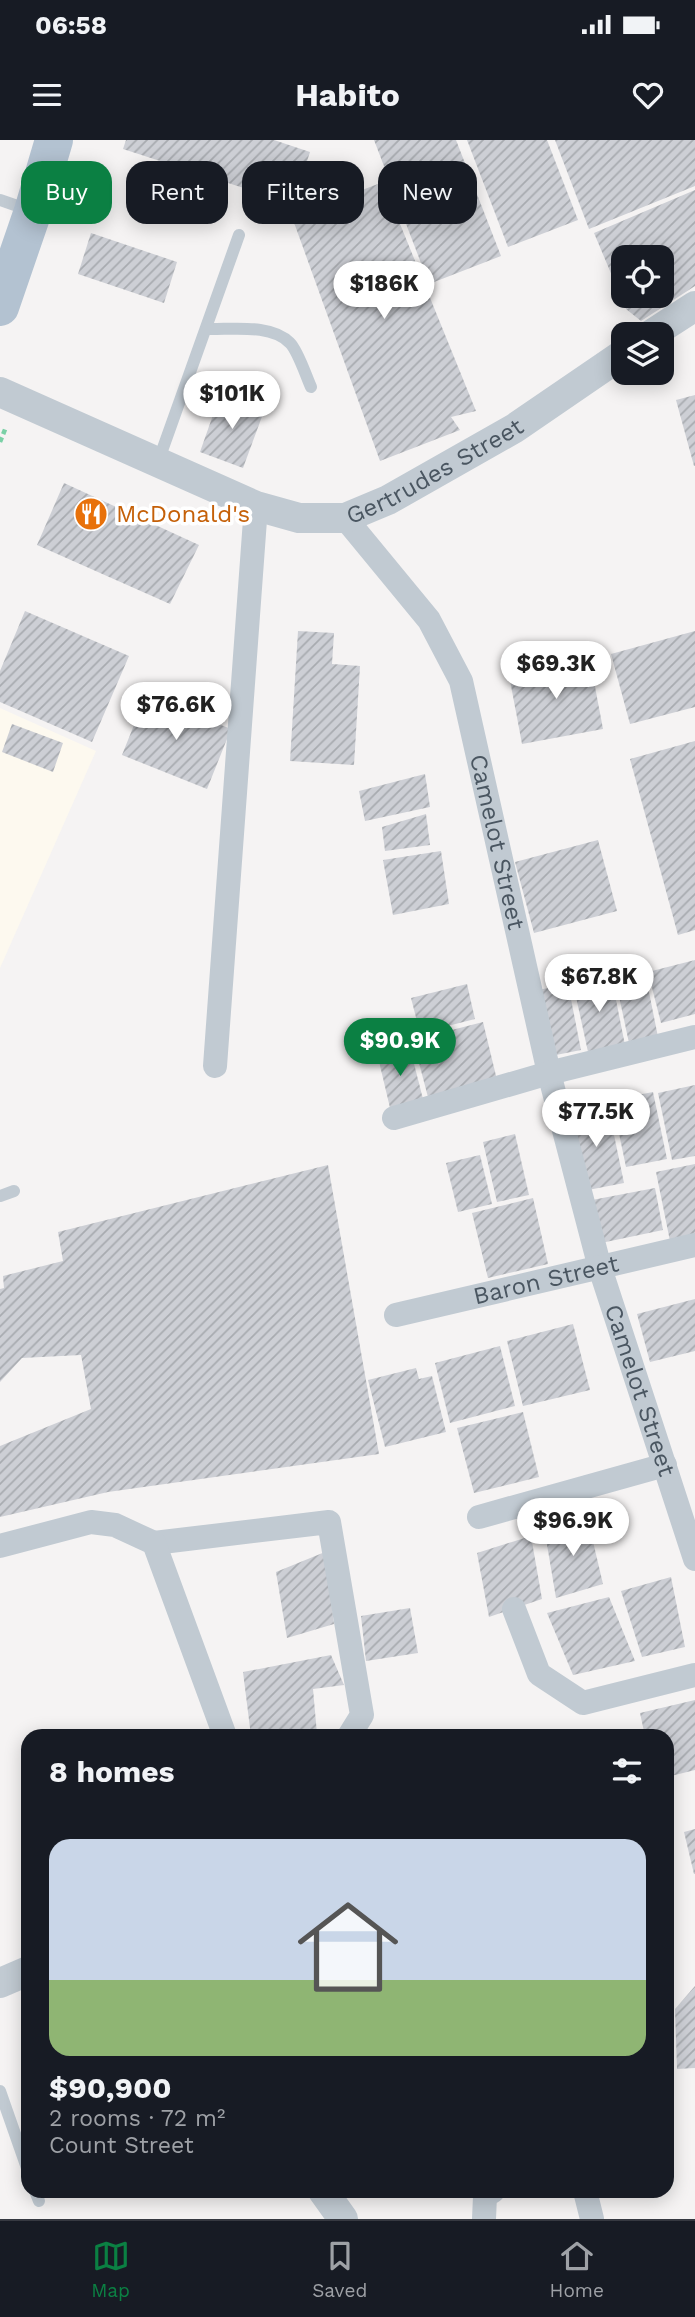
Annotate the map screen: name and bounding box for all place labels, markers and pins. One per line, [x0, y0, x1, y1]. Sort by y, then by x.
pin: $186K [335, 262, 433, 321]
pin: $101K [183, 372, 281, 431]
restaurant icon: McDonald's [72, 495, 110, 533]
place label: McDonald's [116, 500, 250, 528]
pin: $69.3K [499, 642, 613, 701]
pin: $76.6K [119, 682, 233, 742]
pin: $67.8K [542, 954, 656, 1014]
pin: $90.9K [343, 1018, 457, 1078]
pin: $77.5K [539, 1090, 653, 1149]
pin: $96.9K [516, 1498, 630, 1558]

